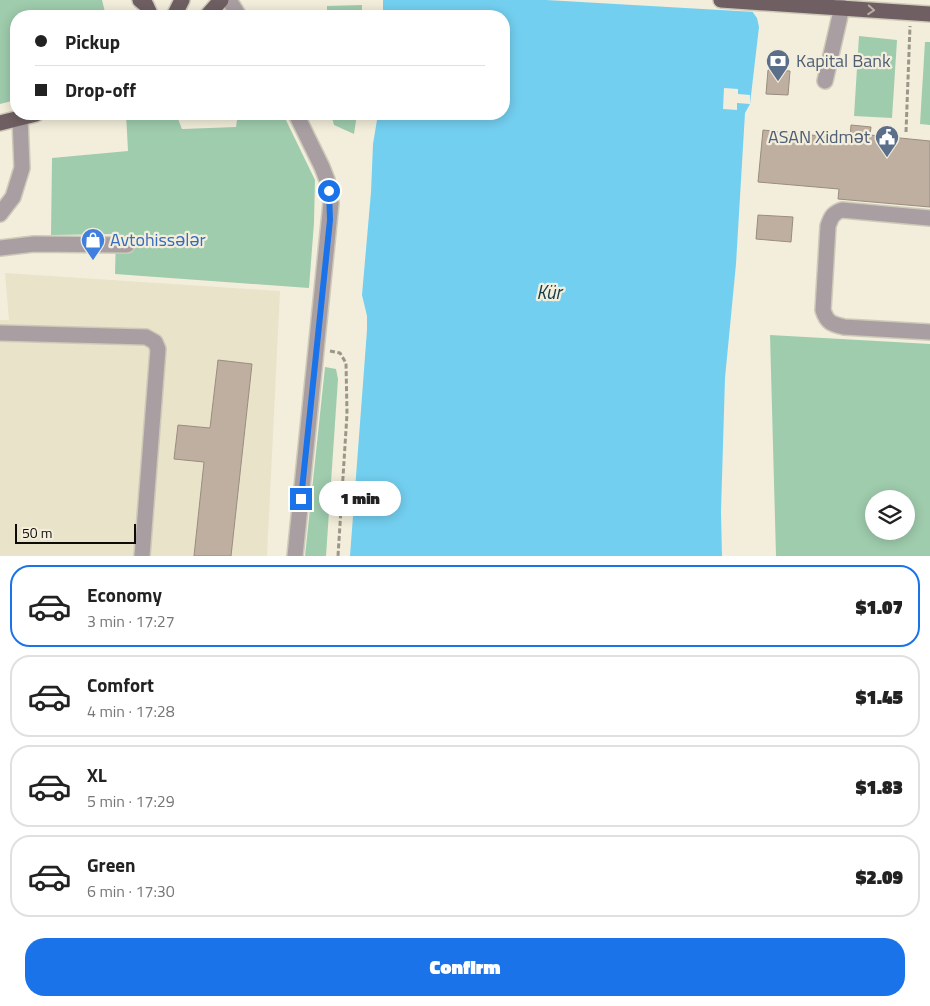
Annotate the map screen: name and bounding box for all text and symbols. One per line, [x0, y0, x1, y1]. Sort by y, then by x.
one-way arrow [867, 4, 875, 15]
text: Pickup [65, 27, 120, 56]
place label: Kapital Bank [796, 47, 891, 74]
bank icon: Kapital Bank [765, 48, 791, 82]
text: Drop-off [65, 75, 136, 104]
place label: ASAN Xidmət [768, 123, 871, 150]
public building icon: ASAN Xidmət [874, 124, 900, 158]
route start [318, 180, 340, 202]
place label: Avtohissələr [110, 226, 206, 253]
shop icon: Avtohissələr [80, 227, 106, 261]
water label: Kür [536, 277, 564, 306]
callout: 1 min [318, 482, 401, 516]
text: 1 min [340, 486, 380, 510]
route end [290, 488, 312, 510]
map controls [865, 490, 915, 540]
button: layers [865, 490, 915, 540]
scale bar [15, 521, 136, 544]
text: 50 m [22, 522, 52, 543]
text: Economy [87, 580, 162, 609]
icon: car [27, 584, 72, 629]
text: $1.07 [856, 592, 903, 621]
text: 3 min · 17:27 [87, 609, 175, 633]
text: Comfort [87, 670, 154, 699]
icon: car [27, 674, 72, 719]
text: $1.45 [856, 682, 903, 711]
text: 4 min · 17:28 [87, 699, 175, 723]
text: XL [87, 760, 107, 789]
icon: car [27, 764, 72, 809]
text: $1.83 [856, 772, 903, 801]
text: 5 min · 17:29 [87, 789, 175, 813]
text: Green [87, 850, 136, 879]
icon: car [27, 854, 72, 899]
text: $2.09 [856, 862, 903, 891]
text: 6 min · 17:30 [87, 879, 175, 903]
button: Confirm [25, 938, 905, 996]

